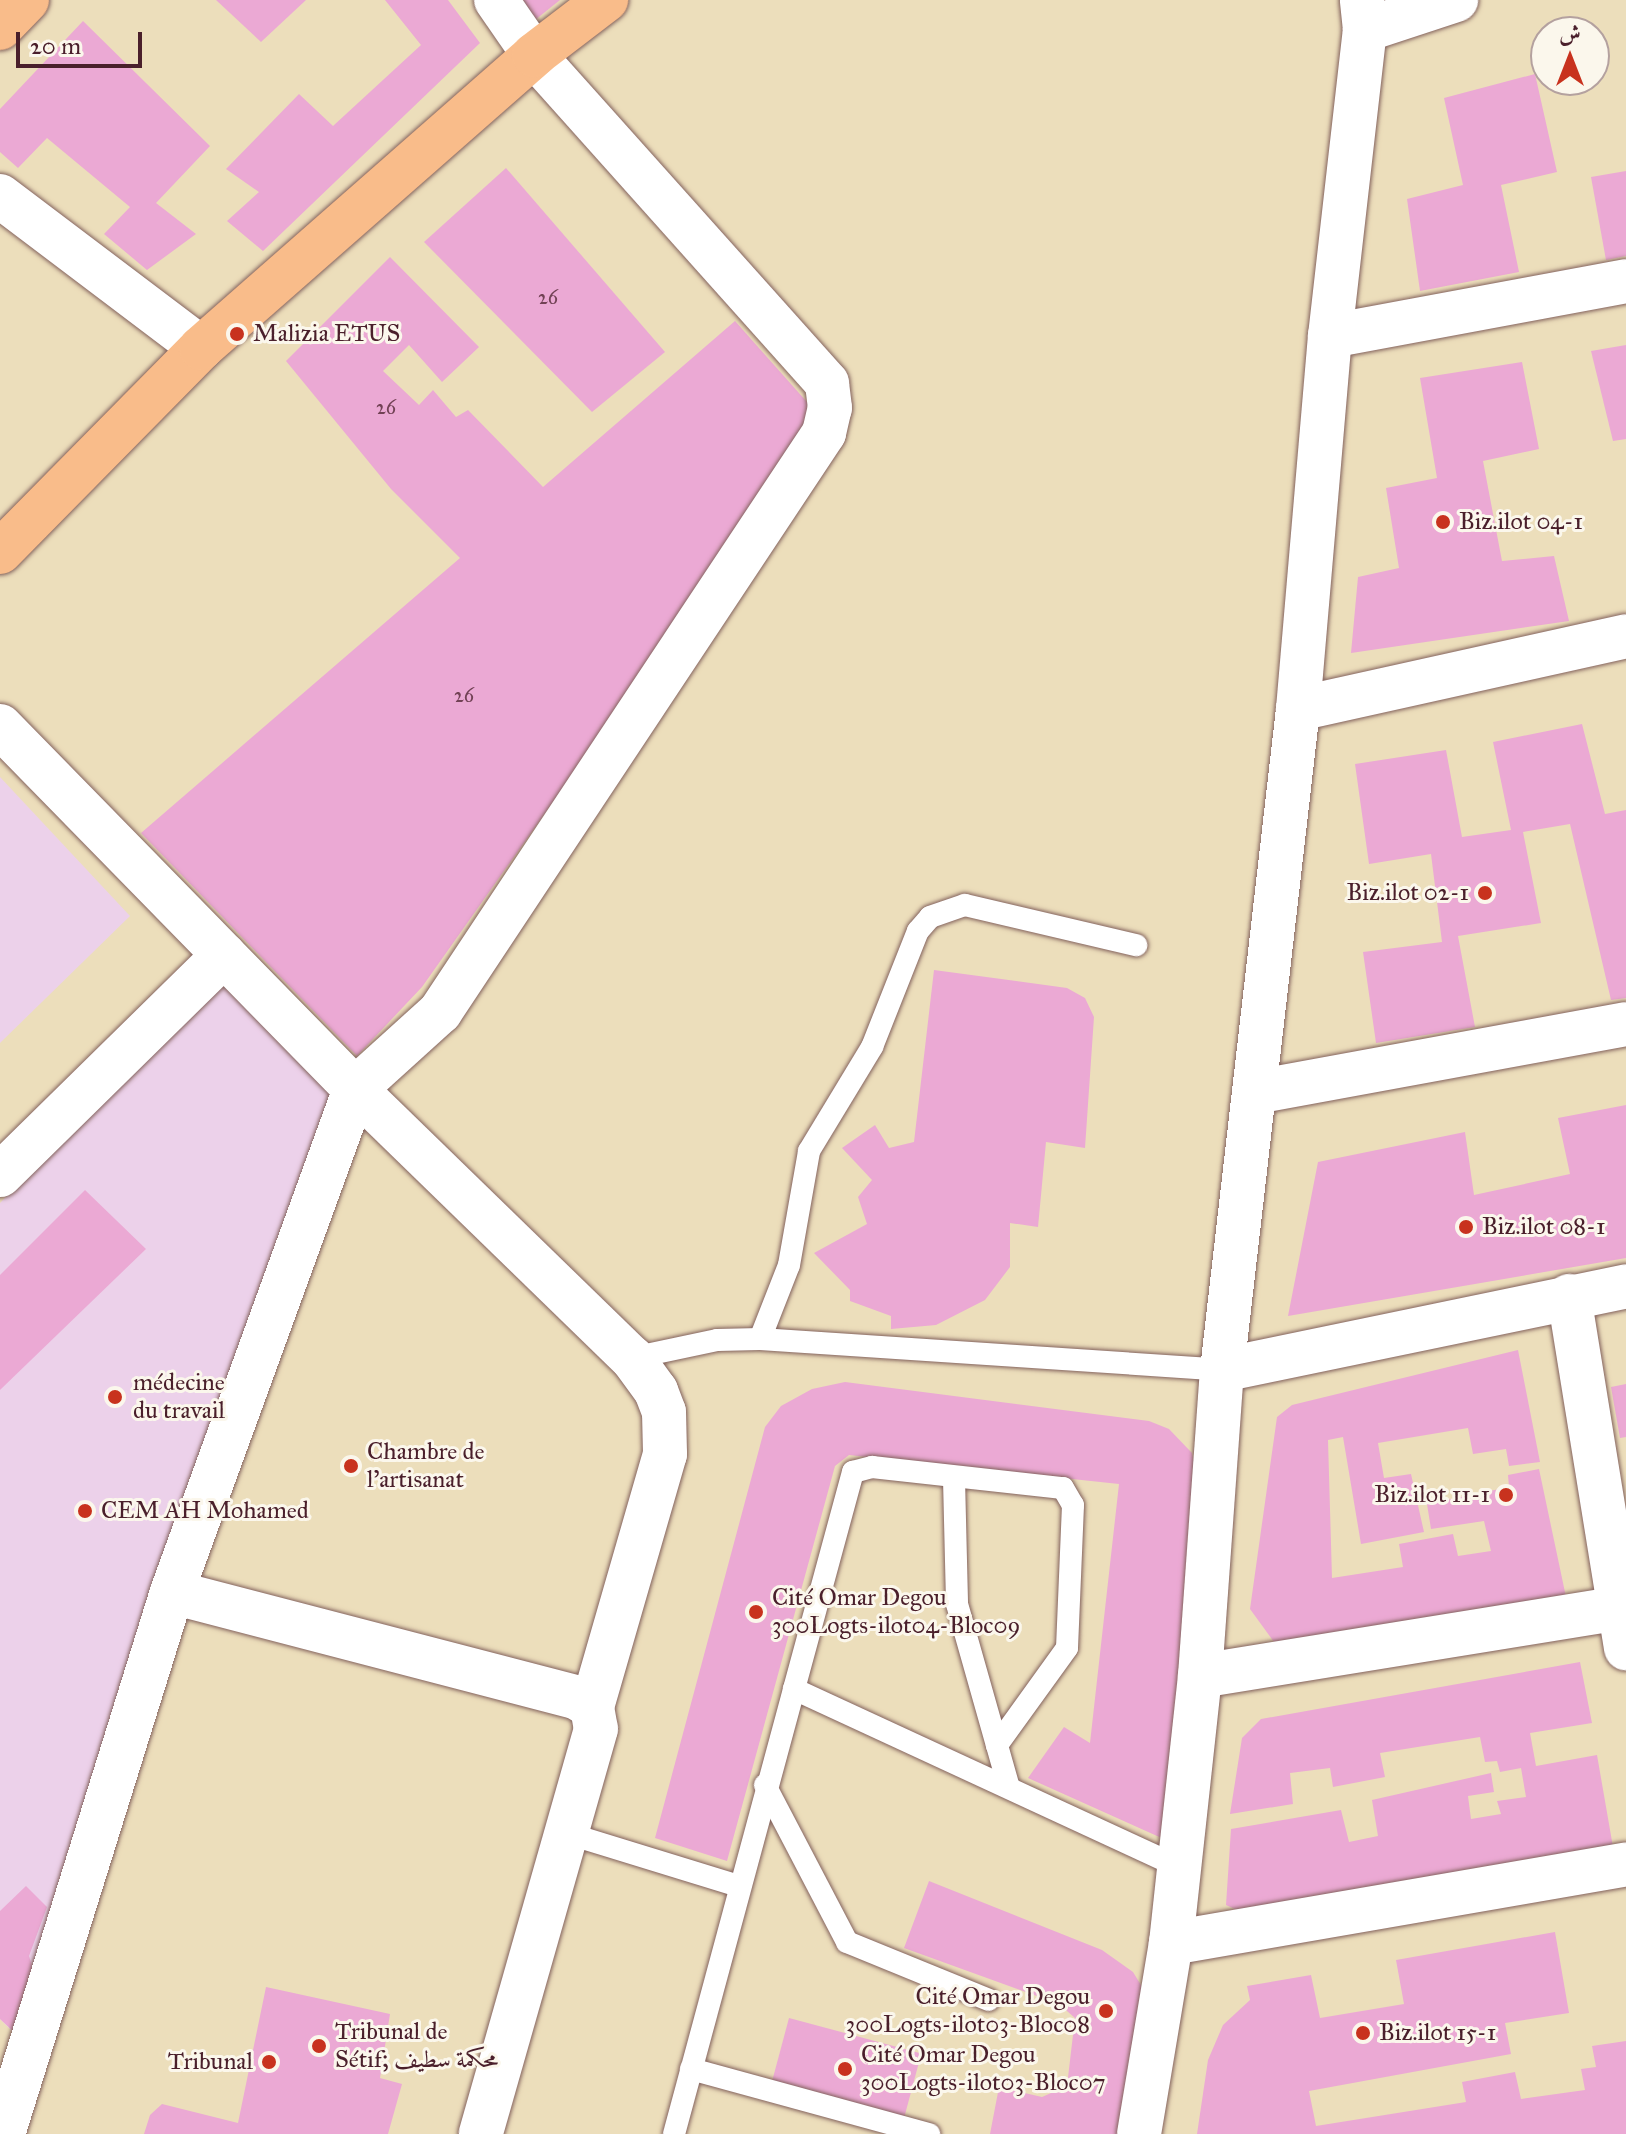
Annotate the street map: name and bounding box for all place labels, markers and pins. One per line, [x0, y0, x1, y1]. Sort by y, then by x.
place label: Malizia ETUS [253, 320, 400, 348]
marker: Malizia ETUS [228, 325, 246, 343]
place label: Biz.ilot 04-1 [1459, 508, 1583, 536]
marker: Biz.ilot 04-1 [1434, 513, 1452, 531]
place label: Biz.ilot 02-1 [1346, 879, 1469, 907]
marker: Biz.ilot 02-1 [1476, 884, 1494, 902]
place label: Biz.ilot 08-1 [1482, 1213, 1605, 1241]
marker: Biz.ilot 08-1 [1457, 1218, 1475, 1236]
place label: médecine du travail [133, 1369, 225, 1425]
marker: médecine du travail [104, 1386, 126, 1408]
place label: Chambre de l'artisanat [367, 1438, 484, 1494]
marker: Chambre de l'artisanat [342, 1457, 360, 1475]
place label: Biz.ilot 11-1 [1374, 1481, 1490, 1509]
marker: Biz.ilot 11-1 [1497, 1486, 1515, 1504]
place label: CEM AH Mohamed [101, 1497, 309, 1525]
marker: CEM AH Mohamed [76, 1502, 94, 1520]
place label: Cité Omar Degou 300Logts-ilot04-Bloc09 [772, 1584, 1020, 1640]
marker: Cité Omar Degou 300Logts-ilot04-Bloc09 [747, 1603, 765, 1621]
place label: Cité Omar Degou 300Logts-ilot03-Bloc08 [846, 1983, 1090, 2039]
marker: Cité Omar Degou 300Logts-ilot03-Bloc08 [1097, 2002, 1115, 2020]
place label: Tribunal de Sétif; محكمة سطيف [335, 2018, 498, 2074]
place label: Biz.ilot 15-1 [1379, 2019, 1496, 2047]
marker: Biz.ilot 15-1 [1354, 2024, 1372, 2042]
marker: Tribunal de Sétif; محكمة سطيف [310, 2037, 328, 2055]
place label: Cité Omar Degou 300Logts-ilot03-Bloc07 [861, 2041, 1105, 2097]
place label: Tribunal [168, 2048, 253, 2076]
marker: Tribunal [260, 2053, 278, 2071]
marker: Cité Omar Degou 300Logts-ilot03-Bloc07 [836, 2060, 854, 2078]

